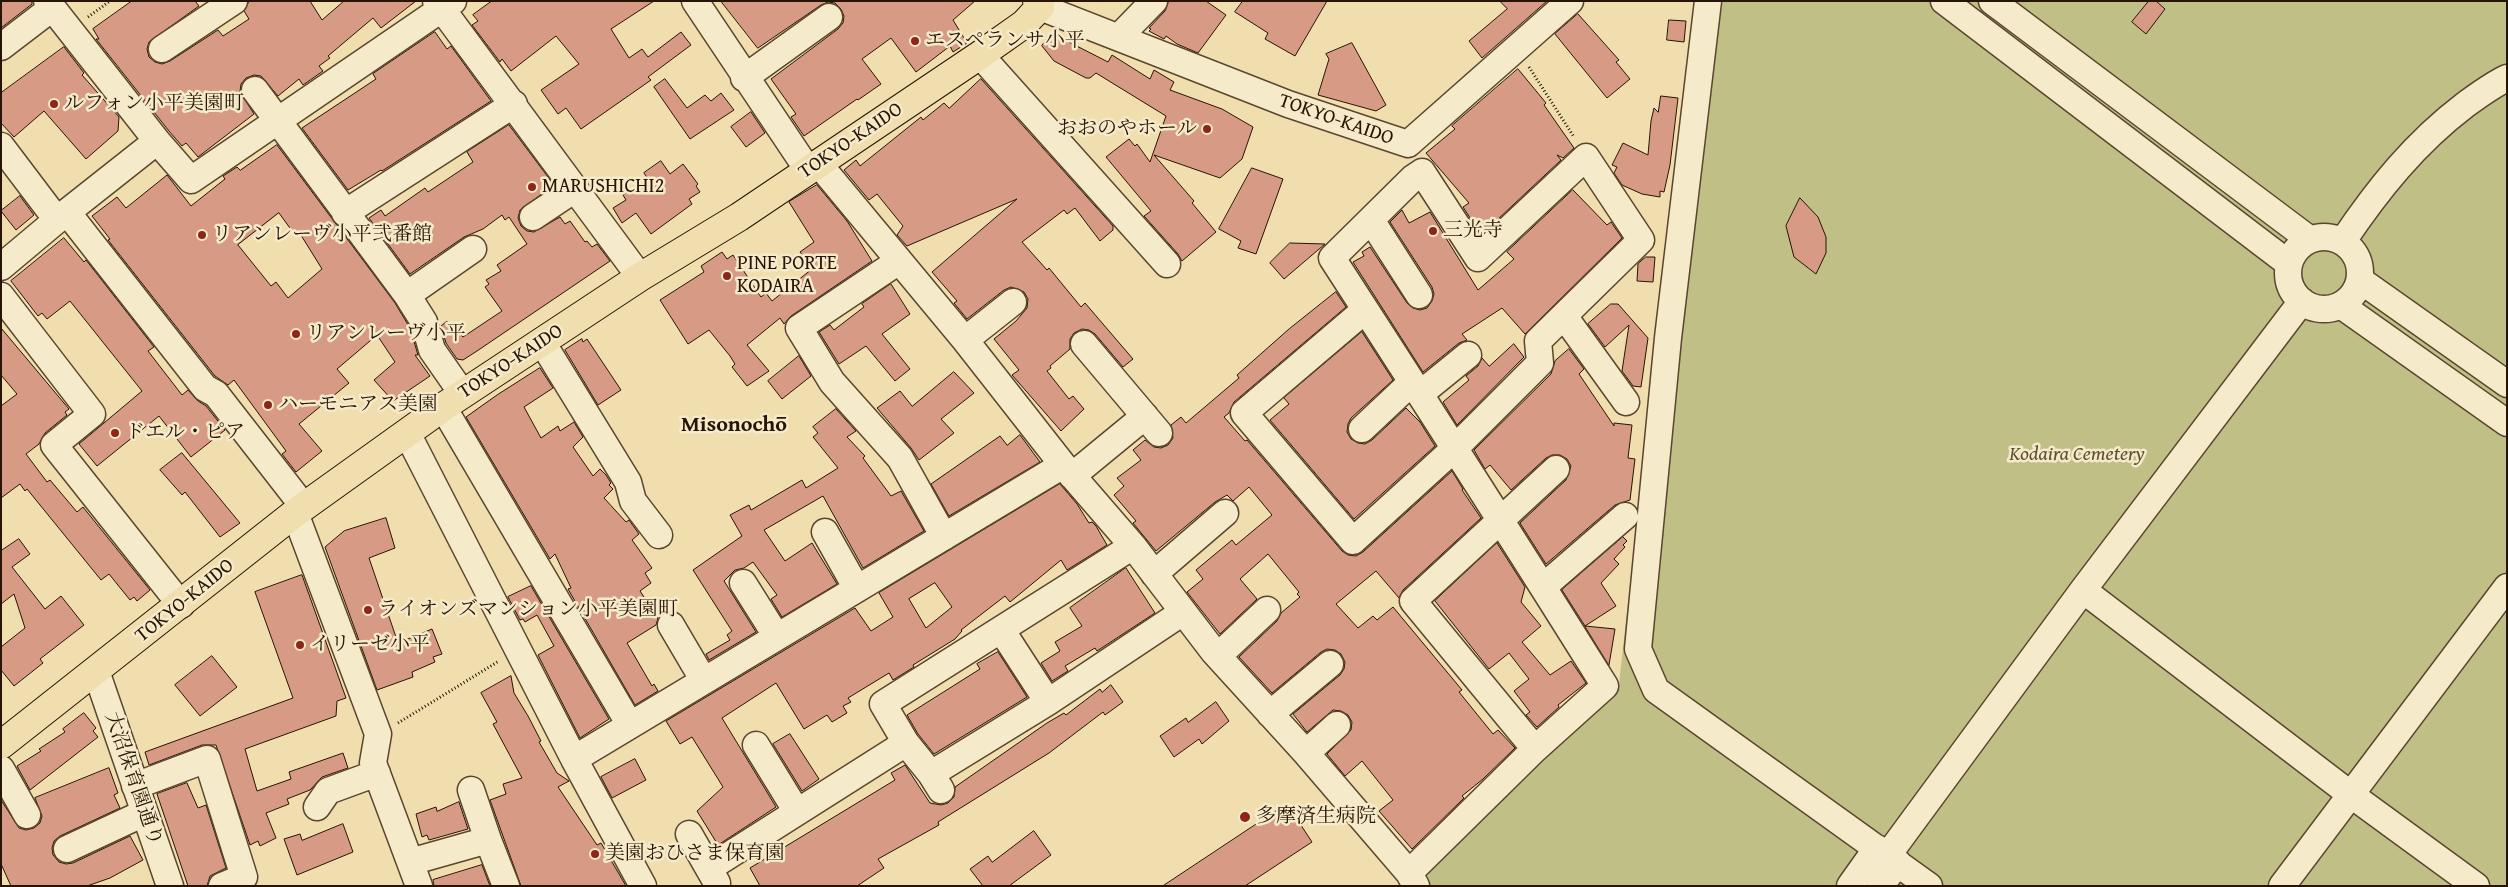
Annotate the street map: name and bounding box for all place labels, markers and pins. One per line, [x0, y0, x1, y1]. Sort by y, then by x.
place label: エスペランサ小平 [925, 29, 1085, 53]
marker: エスペランサ小平 [909, 35, 921, 47]
place label: ルフォン小平美園町 [64, 92, 244, 116]
marker: ルフォン小平美園町 [48, 98, 60, 110]
place label: おおのやホール [1057, 117, 1197, 141]
marker: おおのやホール [1201, 123, 1213, 135]
place label: MARUSHICHI2 [542, 175, 664, 199]
marker: MARUSHICHI2 [526, 181, 538, 193]
place label: 三光寺 [1443, 219, 1503, 243]
place label: リアンレーヴ小平弐番館 [212, 223, 432, 247]
marker: 三光寺 [1427, 225, 1439, 237]
marker: リアンレーヴ小平弐番館 [196, 229, 208, 241]
place label: PINE PORTE KODAIRA [737, 252, 837, 299]
marker: PINE PORTE KODAIRA [721, 270, 733, 282]
place label: リアンレーヴ小平 [306, 322, 466, 346]
marker: リアンレーヴ小平 [290, 328, 302, 340]
place label: ハーモニアス美園 [278, 393, 438, 417]
marker: ハーモニアス美園 [262, 399, 274, 411]
place label: ドエル・ピア [125, 421, 245, 445]
marker: ドエル・ピア [109, 427, 121, 439]
place label: ライオンズマンション小平美園町 [378, 598, 678, 622]
marker: ライオンズマンション小平美園町 [362, 604, 374, 616]
place label: イリーゼ小平 [310, 633, 430, 657]
marker: イリーゼ小平 [294, 639, 306, 651]
place label: 多摩済生病院 [1256, 805, 1376, 829]
marker: 多摩済生病院 [1238, 810, 1252, 824]
place label: 美園おひさま保育園 [605, 842, 785, 866]
marker: 美園おひさま保育園 [589, 848, 601, 860]

